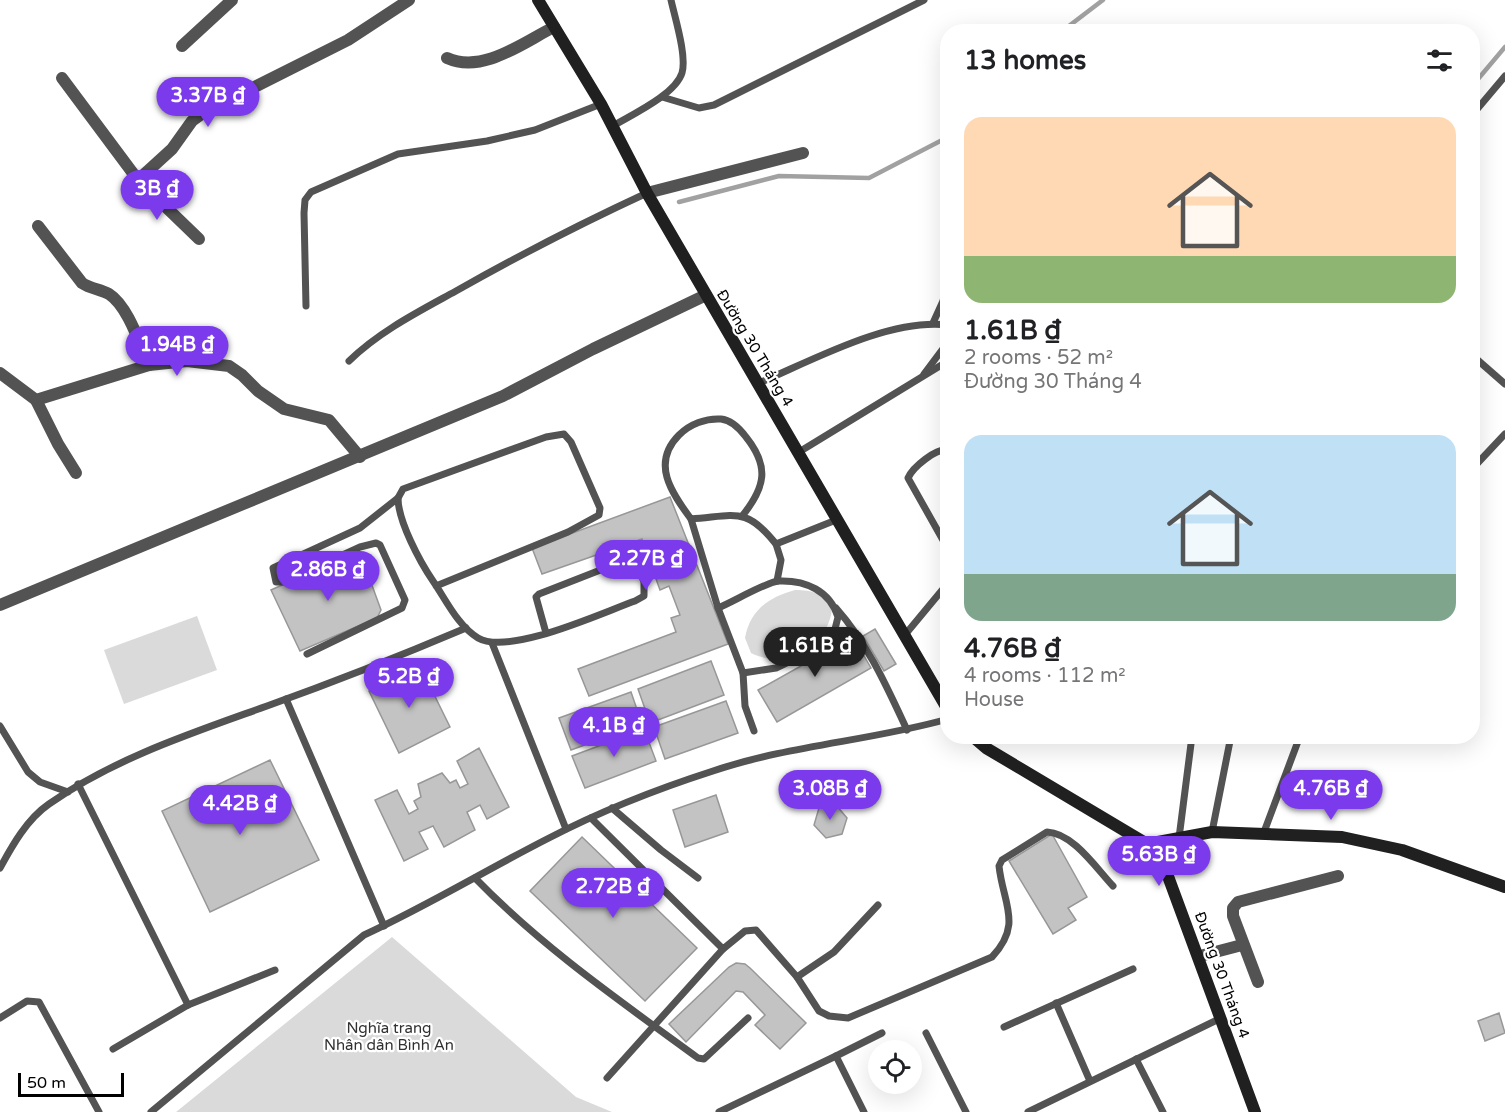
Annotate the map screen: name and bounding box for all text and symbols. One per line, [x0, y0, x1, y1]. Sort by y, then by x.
icon: filters [1423, 44, 1456, 77]
text: 13 homes [964, 45, 1086, 76]
pin: 3.37B ₫ [153, 77, 263, 128]
text: 3.37B ₫ [170, 84, 246, 108]
icon: home [1156, 156, 1264, 264]
pin: 3B ₫ [121, 170, 193, 221]
text: 3B ₫ [135, 177, 179, 201]
street label: Đường 30 Tháng 4 [713, 286, 797, 410]
text: 1.61B ₫ [964, 315, 1062, 346]
pin: 1.94B ₫ [122, 326, 232, 377]
text: 1.94B ₫ [139, 333, 215, 357]
text: 2 rooms · 52 m² [964, 346, 1113, 370]
text: Đường 30 Tháng 4 [964, 370, 1142, 394]
icon: home [1156, 474, 1264, 582]
pin: 2.27B ₫ [591, 540, 701, 591]
text: 2.27B ₫ [608, 547, 684, 571]
pin: 2.86B ₫ [273, 551, 383, 602]
text: 2.86B ₫ [291, 558, 365, 582]
pin: 1.61B ₫ [760, 627, 870, 678]
text: 4.76B ₫ [964, 633, 1061, 664]
text: 1.61B ₫ [777, 634, 853, 658]
pin: 5.2B ₫ [360, 658, 458, 709]
text: 4 rooms · 112 m² [964, 664, 1126, 688]
text: 5.2B ₫ [378, 665, 440, 689]
text: House [964, 688, 1024, 712]
pin: 4.1B ₫ [565, 707, 663, 758]
text: 4.1B ₫ [583, 714, 645, 738]
pin: 3.08B ₫ [775, 770, 885, 821]
pin: 4.76B ₫ [1276, 770, 1386, 821]
text: 3.08B ₫ [792, 777, 868, 801]
text: 4.76B ₫ [1294, 777, 1368, 801]
pin: 4.42B ₫ [185, 785, 295, 836]
text: 4.42B ₫ [203, 792, 277, 816]
pin: 5.63B ₫ [1104, 836, 1214, 887]
text: 5.63B ₫ [1122, 843, 1196, 867]
pin: 2.72B ₫ [558, 868, 668, 919]
text: 2.72B ₫ [576, 875, 650, 899]
street label: Đường 30 Tháng 4 [1191, 909, 1253, 1041]
park label: Nghĩa trang Nhân dân Bình An [324, 1019, 454, 1054]
map controls [868, 1040, 922, 1094]
button: locate [868, 1040, 922, 1094]
scale bar [18, 1070, 124, 1098]
text: 50 m [27, 1073, 66, 1093]

